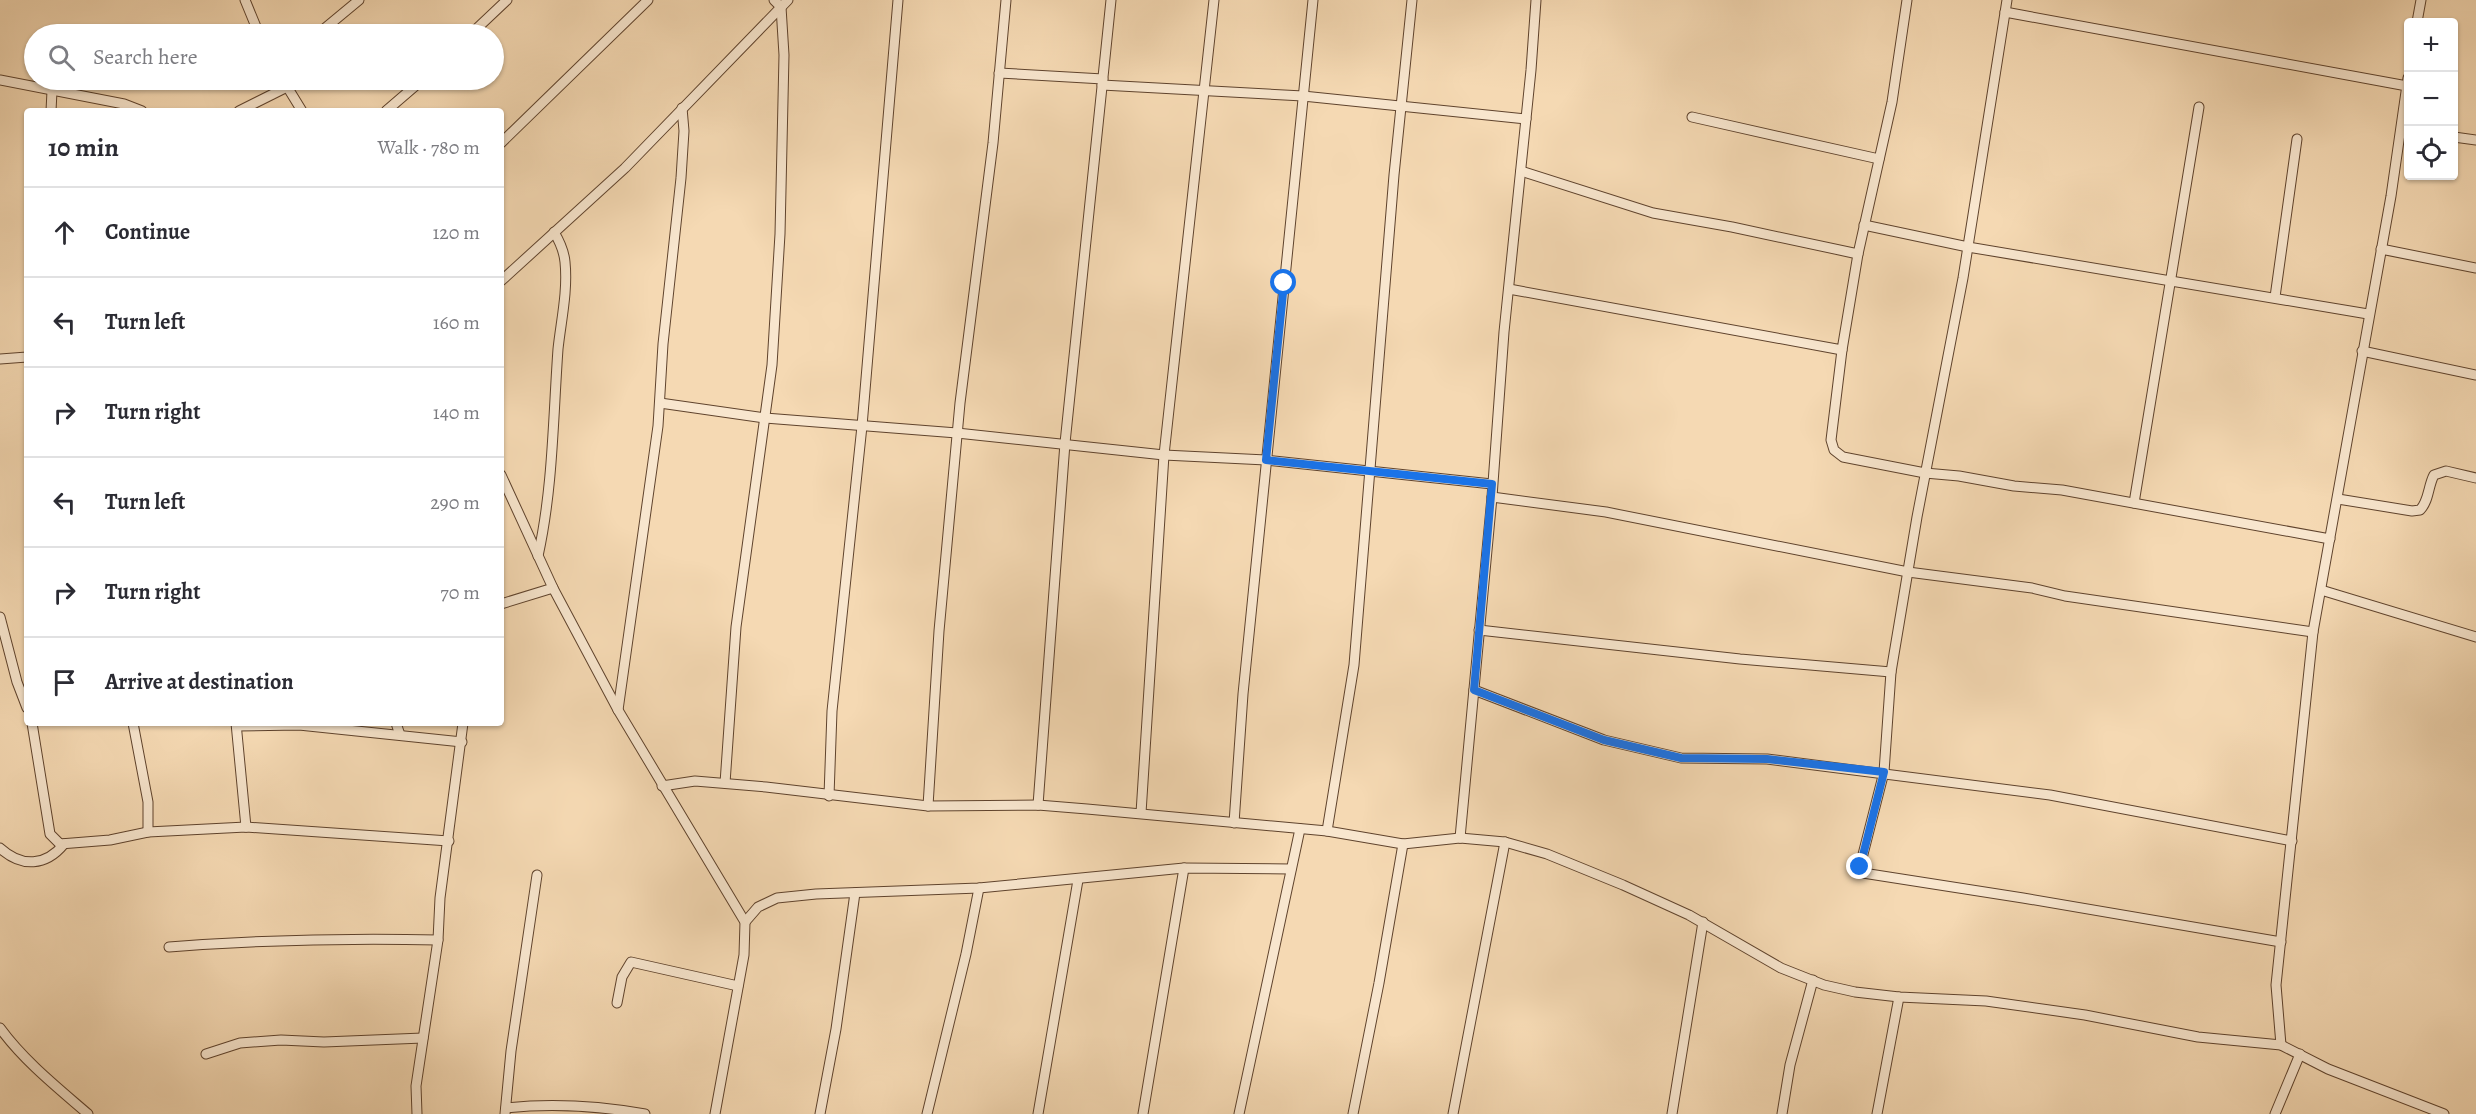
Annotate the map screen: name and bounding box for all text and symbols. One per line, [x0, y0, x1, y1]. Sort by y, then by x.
map controls [2404, 18, 2458, 180]
button: + [2404, 18, 2458, 72]
search box [24, 24, 504, 90]
icon: search [45, 41, 78, 74]
text: Search here [93, 42, 198, 72]
button: − [2404, 72, 2458, 126]
button: locate [2404, 126, 2458, 180]
text: 10 min [48, 130, 119, 165]
text: Walk · 780 m [378, 134, 480, 161]
icon: ahead [48, 216, 81, 249]
text: Continue [105, 217, 190, 247]
text: 120 m [432, 219, 480, 246]
route start [1270, 269, 1296, 295]
icon: left [48, 306, 81, 339]
text: Turn left [105, 307, 185, 337]
text: 160 m [433, 309, 480, 336]
icon: right [48, 396, 81, 429]
text: Turn right [105, 397, 201, 427]
text: 140 m [433, 399, 480, 426]
icon: left [48, 486, 81, 519]
text: Turn left [105, 487, 185, 517]
text: 290 m [430, 489, 480, 516]
icon: right [48, 576, 81, 609]
text: Turn right [105, 577, 201, 607]
text: 70 m [440, 579, 480, 606]
icon: arrive [48, 666, 81, 699]
text: Arrive at destination [105, 667, 294, 697]
route end [1846, 853, 1872, 879]

